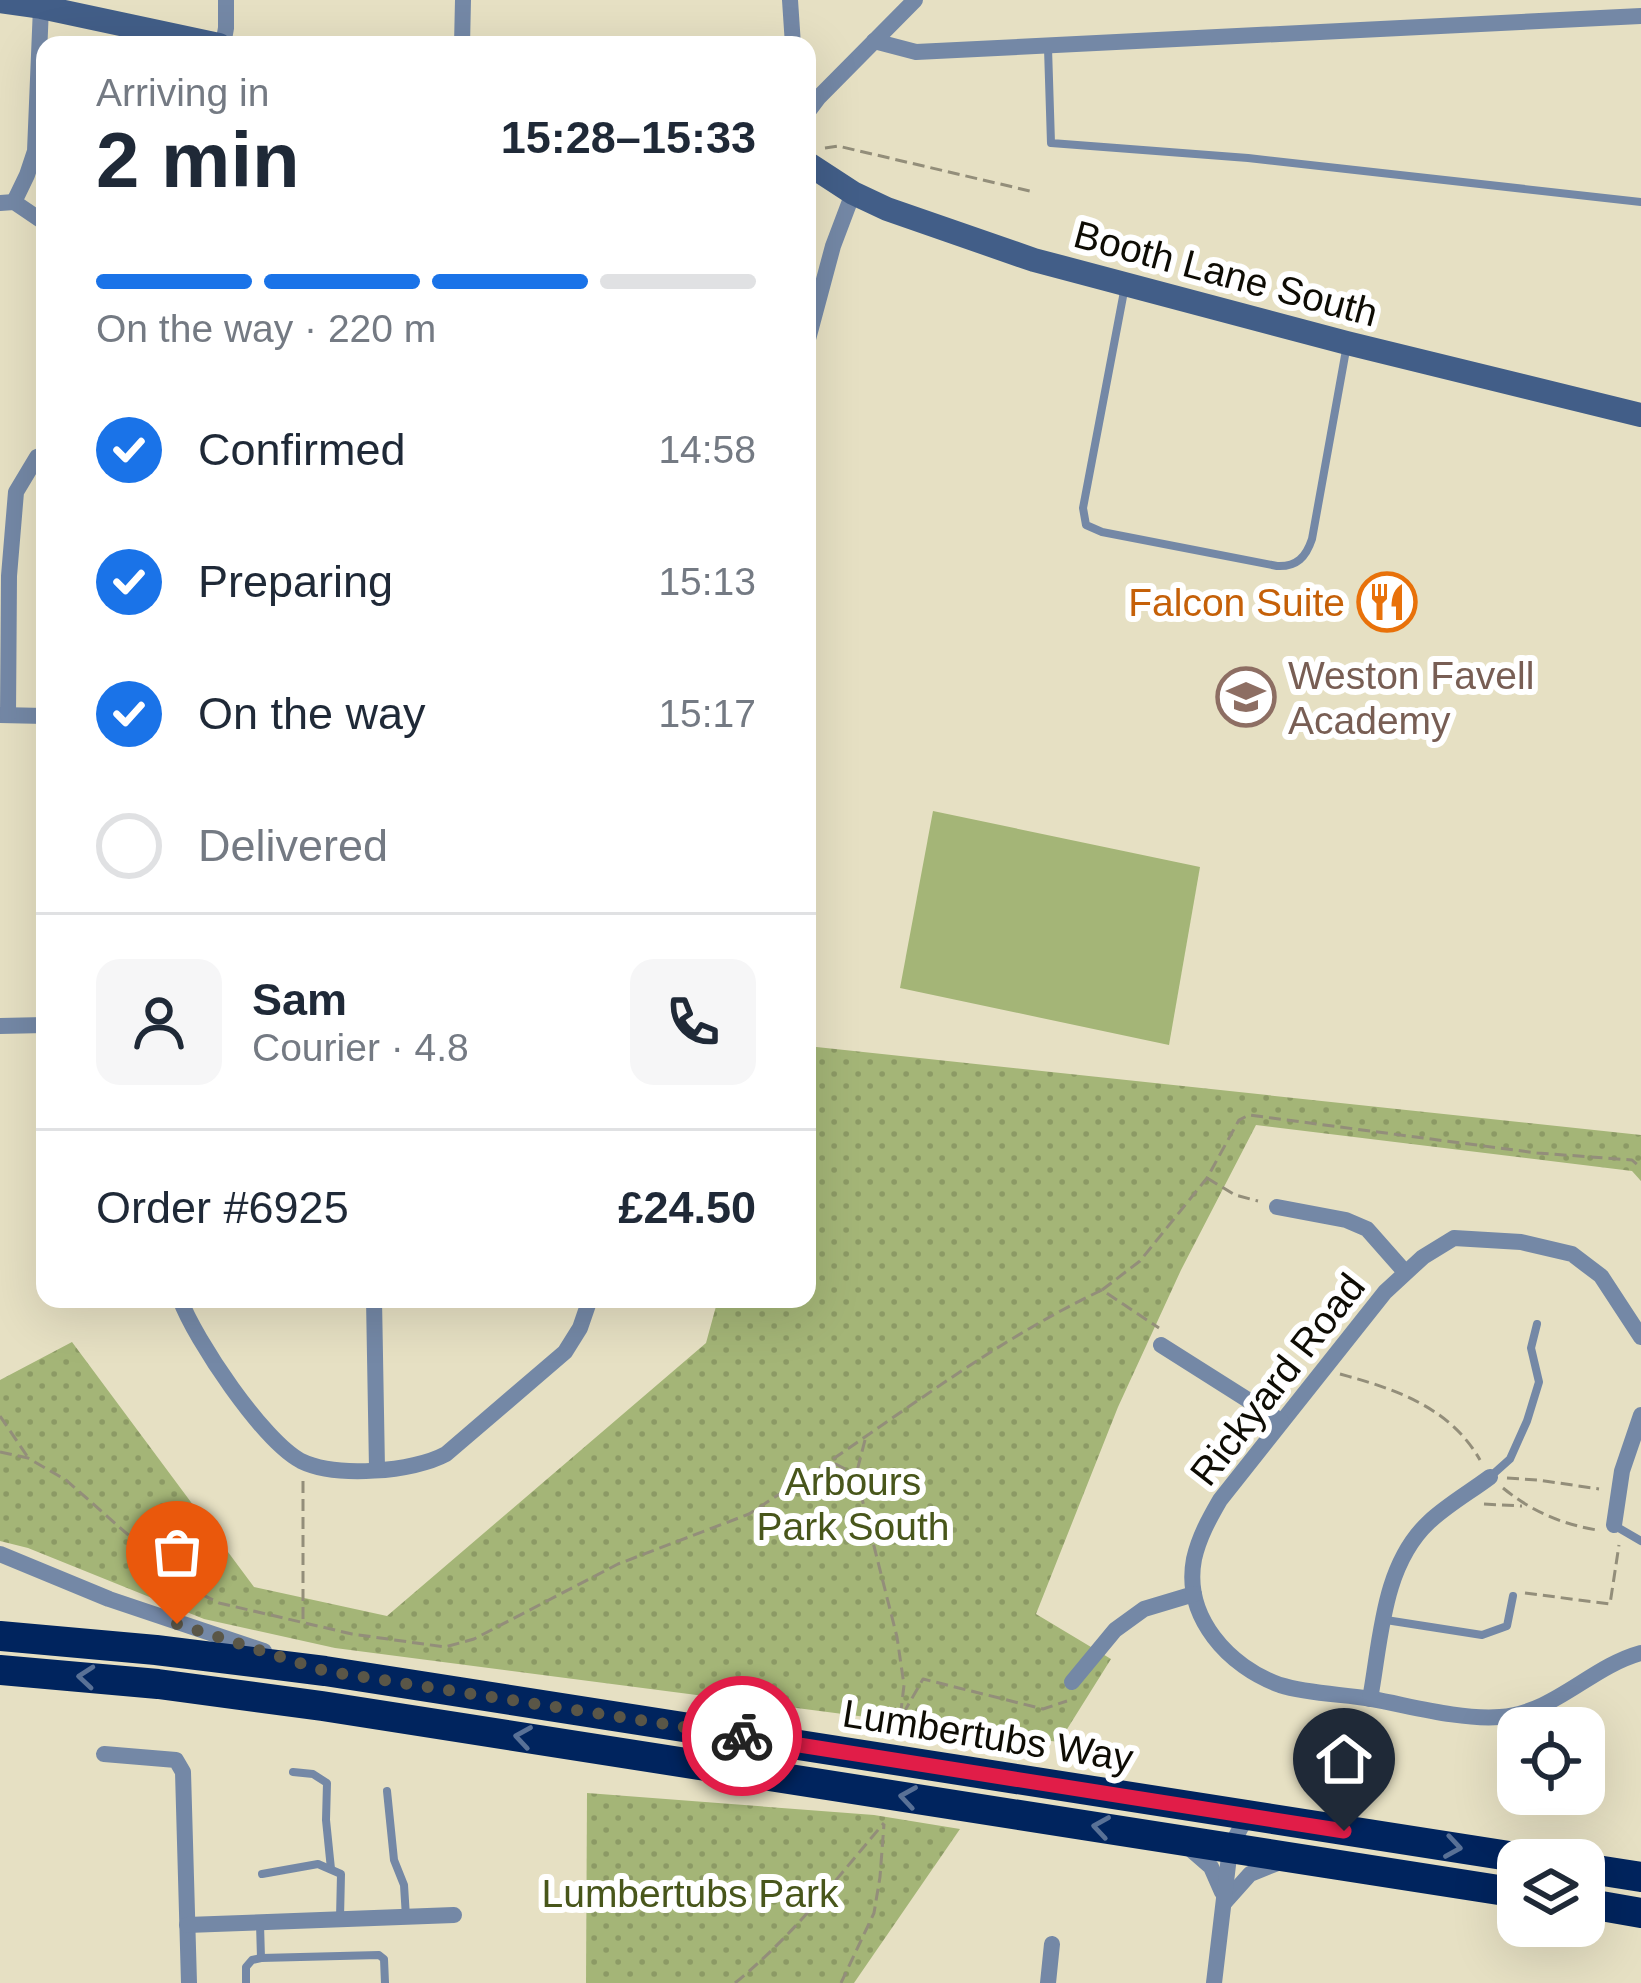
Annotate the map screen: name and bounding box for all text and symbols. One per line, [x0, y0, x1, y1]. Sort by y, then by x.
text: Arriving in [96, 71, 269, 114]
text: 15:28–15:33 [501, 112, 756, 163]
text: 2 min [96, 116, 300, 204]
street label: Booth Lane South [1069, 212, 1382, 335]
text: On the way · 220 m [96, 307, 436, 350]
icon: check [96, 417, 162, 483]
text: Confirmed [198, 424, 406, 475]
text: 14:58 [658, 428, 756, 471]
icon: check [96, 549, 162, 615]
text: Preparing [198, 556, 393, 607]
text: 15:13 [658, 560, 756, 603]
restaurant icon: Falcon Suite [1356, 571, 1418, 633]
place label: Falcon Suite [1128, 581, 1345, 624]
place label: Weston Favell Academy [1288, 654, 1534, 742]
school or university icon: Weston Favell Academy [1215, 666, 1277, 728]
icon: check [96, 681, 162, 747]
text: On the way [198, 688, 426, 739]
text: 15:17 [658, 692, 756, 735]
text: Delivered [198, 820, 388, 871]
button: person [96, 959, 222, 1085]
button: phone [630, 959, 756, 1085]
text: Sam [252, 974, 347, 1025]
text: Courier · 4.8 [252, 1026, 469, 1069]
text: Order #6925 [96, 1182, 349, 1233]
text: £24.50 [618, 1182, 756, 1233]
street label: Rickyard Road [1182, 1265, 1373, 1493]
park label: Arbours Park South [757, 1460, 949, 1548]
pin [126, 1501, 228, 1624]
icon: bag [144, 1519, 210, 1585]
one-way arrow [76, 1665, 95, 1691]
courier [682, 1676, 802, 1796]
street label: Lumbertubs Way [840, 1691, 1137, 1780]
icon: bike [709, 1703, 775, 1769]
map controls [1497, 1707, 1605, 1947]
button: locate [1497, 1707, 1605, 1815]
pin [1293, 1708, 1395, 1831]
one-way arrow [513, 1726, 533, 1751]
icon: home [1311, 1726, 1377, 1792]
one-way arrow [899, 1785, 918, 1811]
one-way arrow [1091, 1816, 1111, 1841]
one-way arrow [1443, 1834, 1463, 1859]
button: layers [1497, 1839, 1605, 1947]
park label: Lumbertubs Park [542, 1872, 839, 1915]

